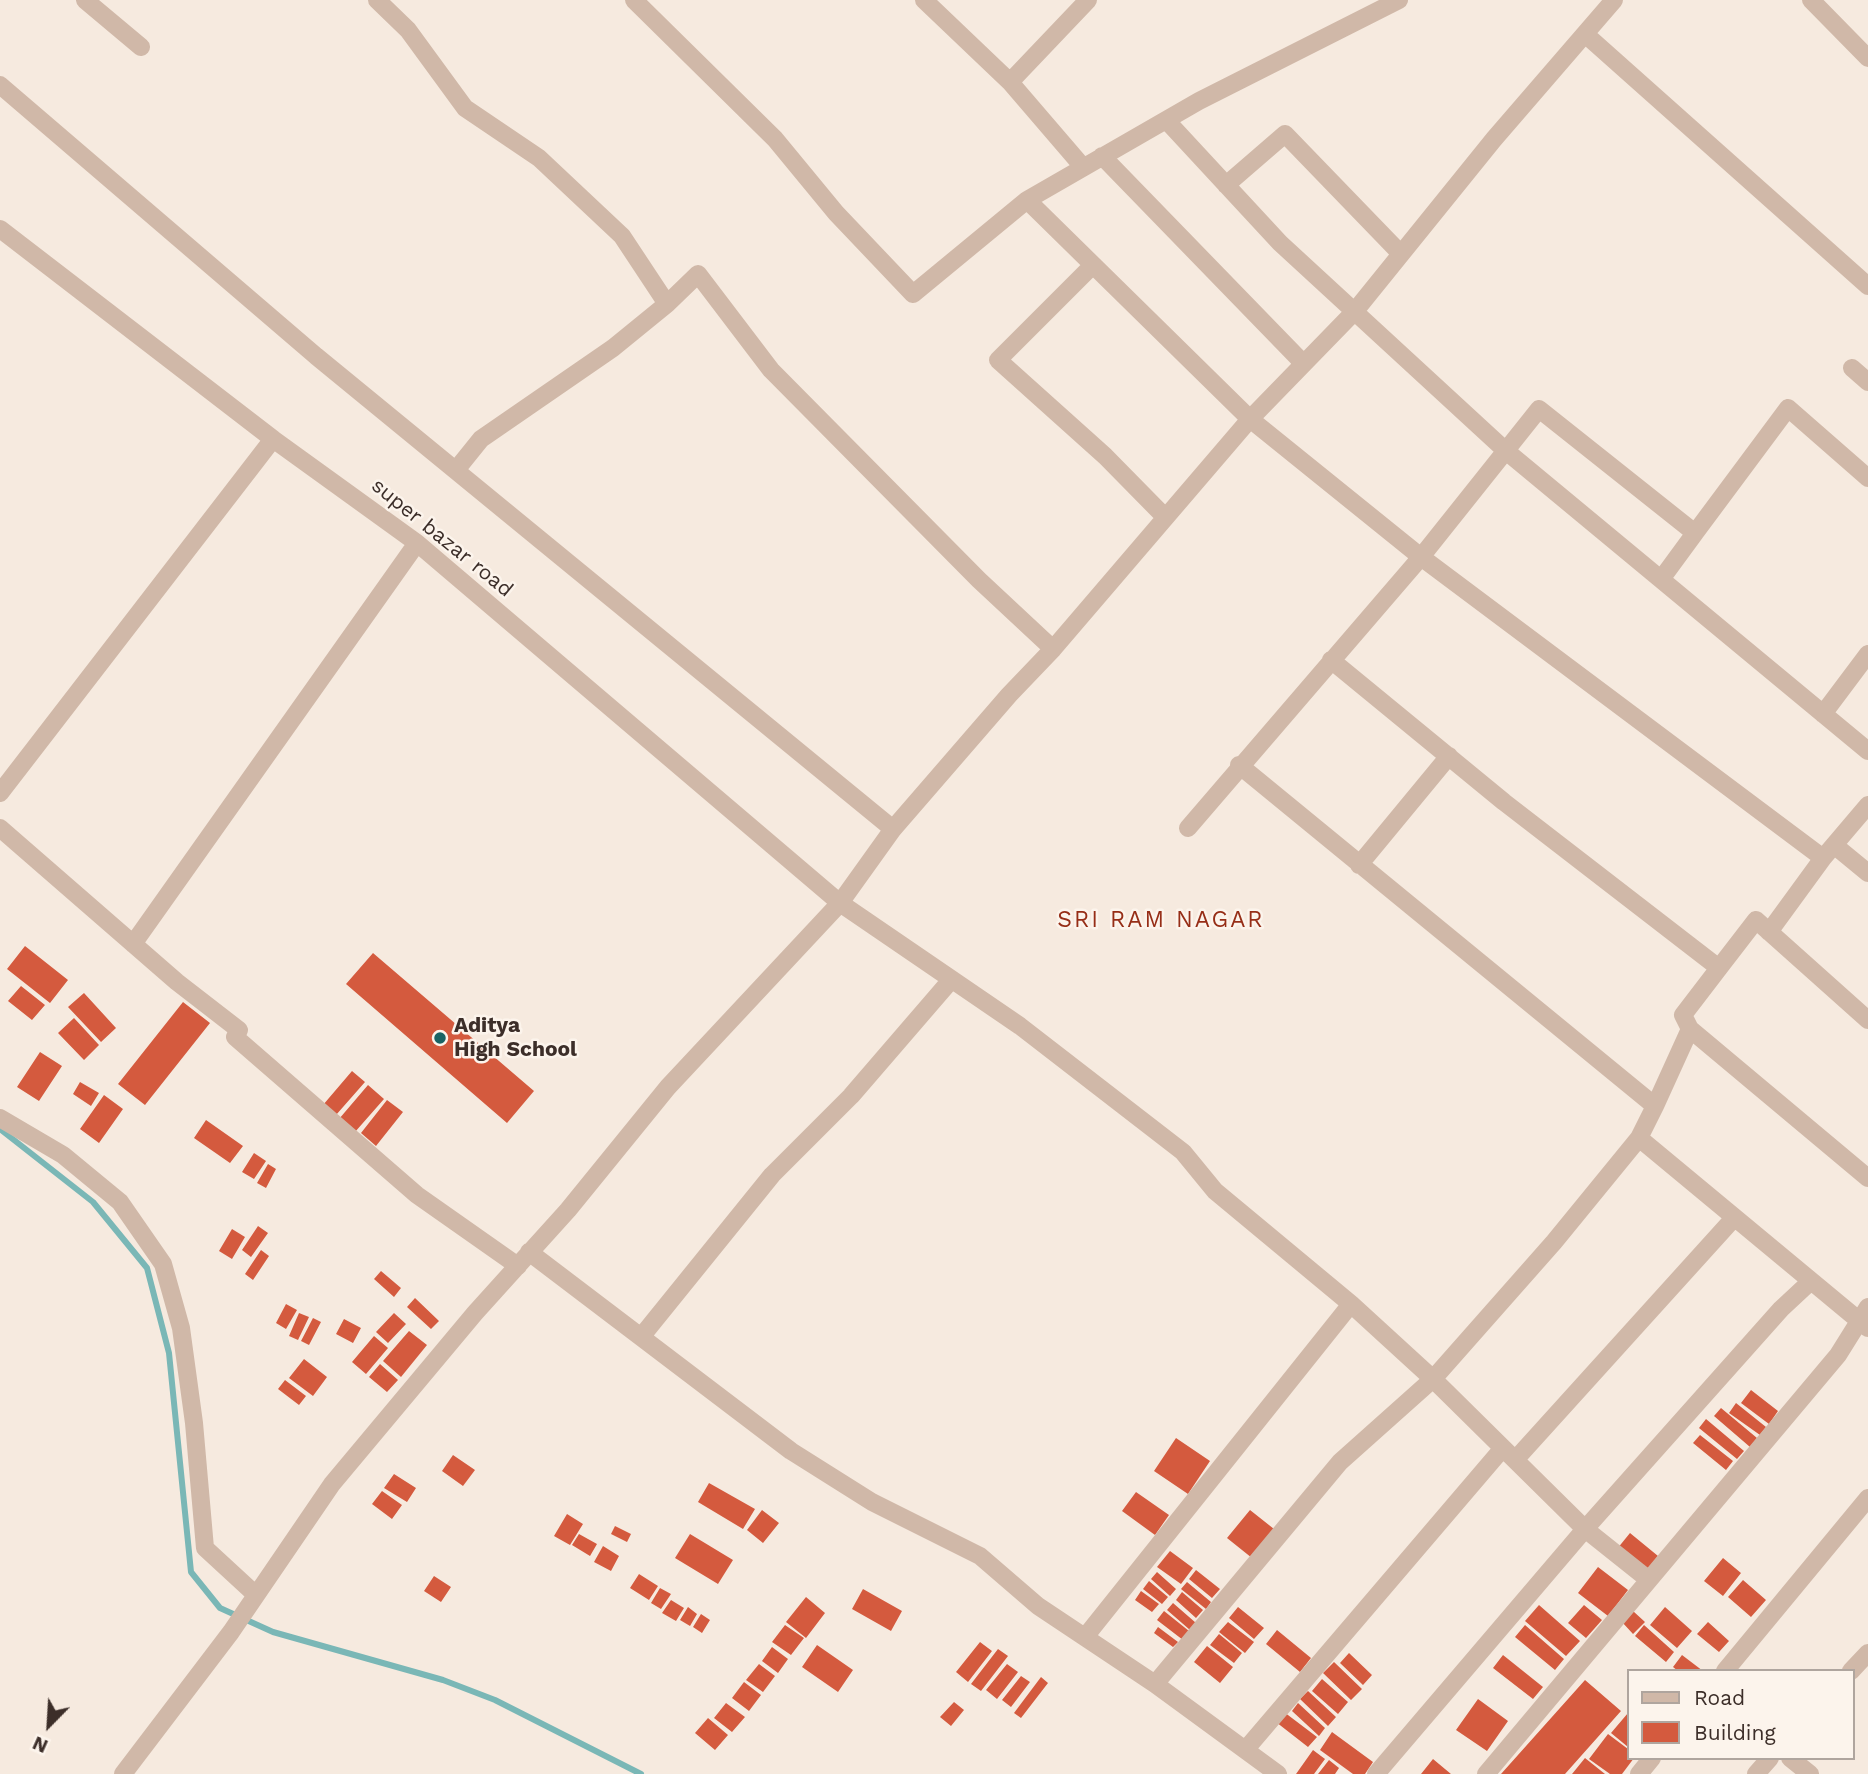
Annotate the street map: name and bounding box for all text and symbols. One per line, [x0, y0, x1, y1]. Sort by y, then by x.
street label: super bazar road [366, 473, 518, 603]
district label: SRI RAM NAGAR [1059, 906, 1263, 934]
place label: Aditya High School [454, 1013, 577, 1063]
marker: Aditya High School [432, 1030, 448, 1046]
legend [1626, 1669, 1854, 1760]
text: Road [1694, 1685, 1745, 1710]
north arrow [14, 1690, 84, 1760]
text: Building [1694, 1720, 1776, 1745]
text: N [29, 1731, 51, 1758]

